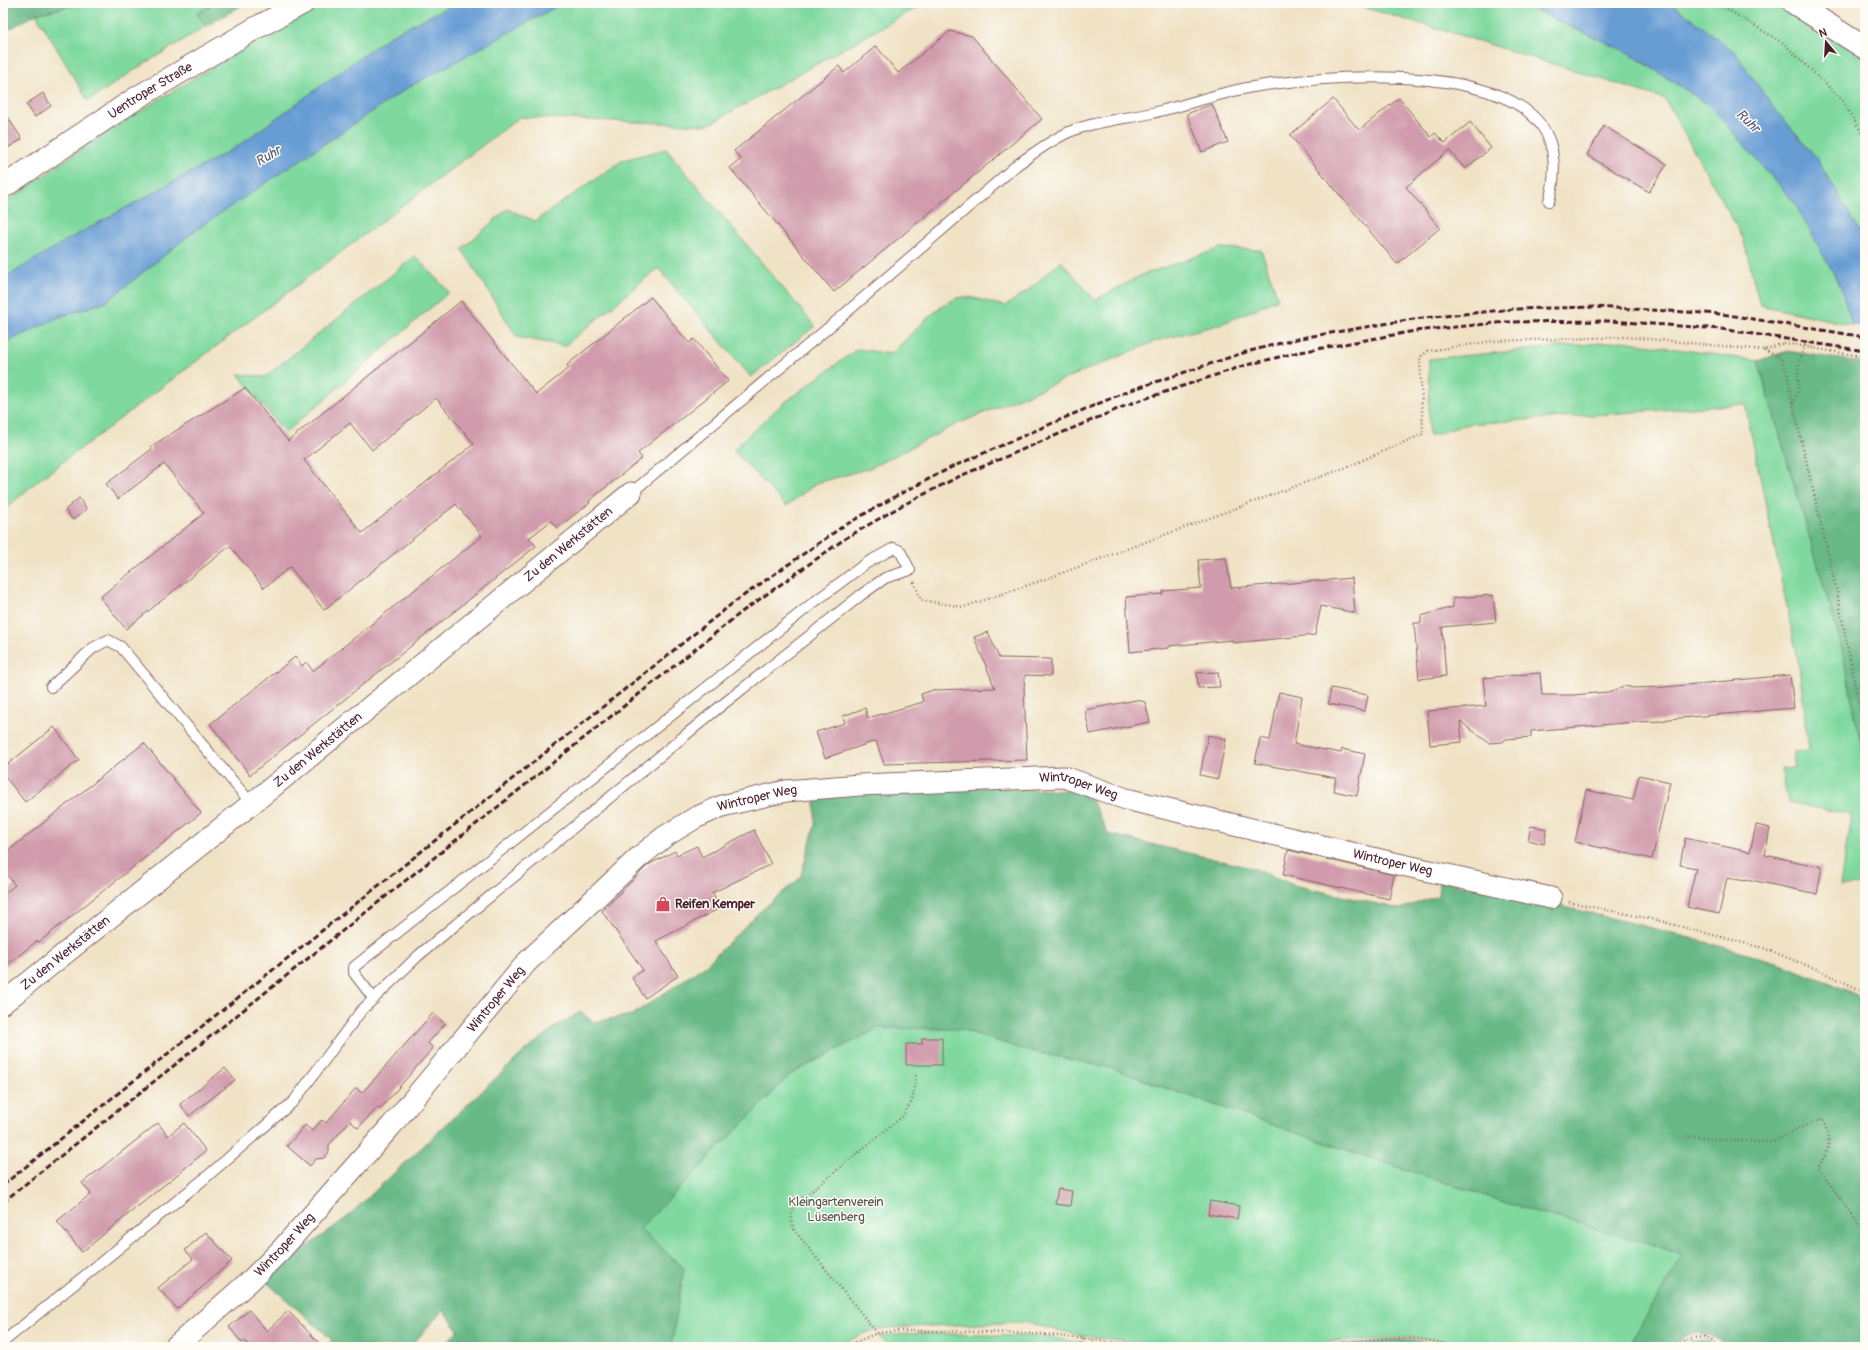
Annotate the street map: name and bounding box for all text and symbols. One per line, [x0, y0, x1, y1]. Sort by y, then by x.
north arrow [1806, 22, 1846, 62]
text: N [1818, 25, 1829, 40]
street label: Uentroper Straße [105, 59, 196, 123]
water label: Ruhr [1732, 106, 1765, 138]
water label: Ruhr [252, 141, 286, 170]
street label: Zu den Werkstätten [521, 503, 616, 585]
street label: Zu den Werkstätten [270, 709, 365, 791]
street label: Wintroper Weg [1039, 769, 1120, 804]
street label: Wintroper Weg [716, 782, 798, 815]
street label: Wintroper Weg [1351, 846, 1434, 880]
shop icon: Reifen Kemper [654, 895, 672, 913]
place label: Reifen Kemper [675, 896, 755, 912]
street label: Zu den Werkstätten [18, 912, 113, 994]
street label: Wintroper Weg [464, 963, 528, 1036]
park label: Kleingartenverein Lüsenberg [788, 1194, 884, 1225]
street label: Wintroper Weg [251, 1209, 318, 1280]

